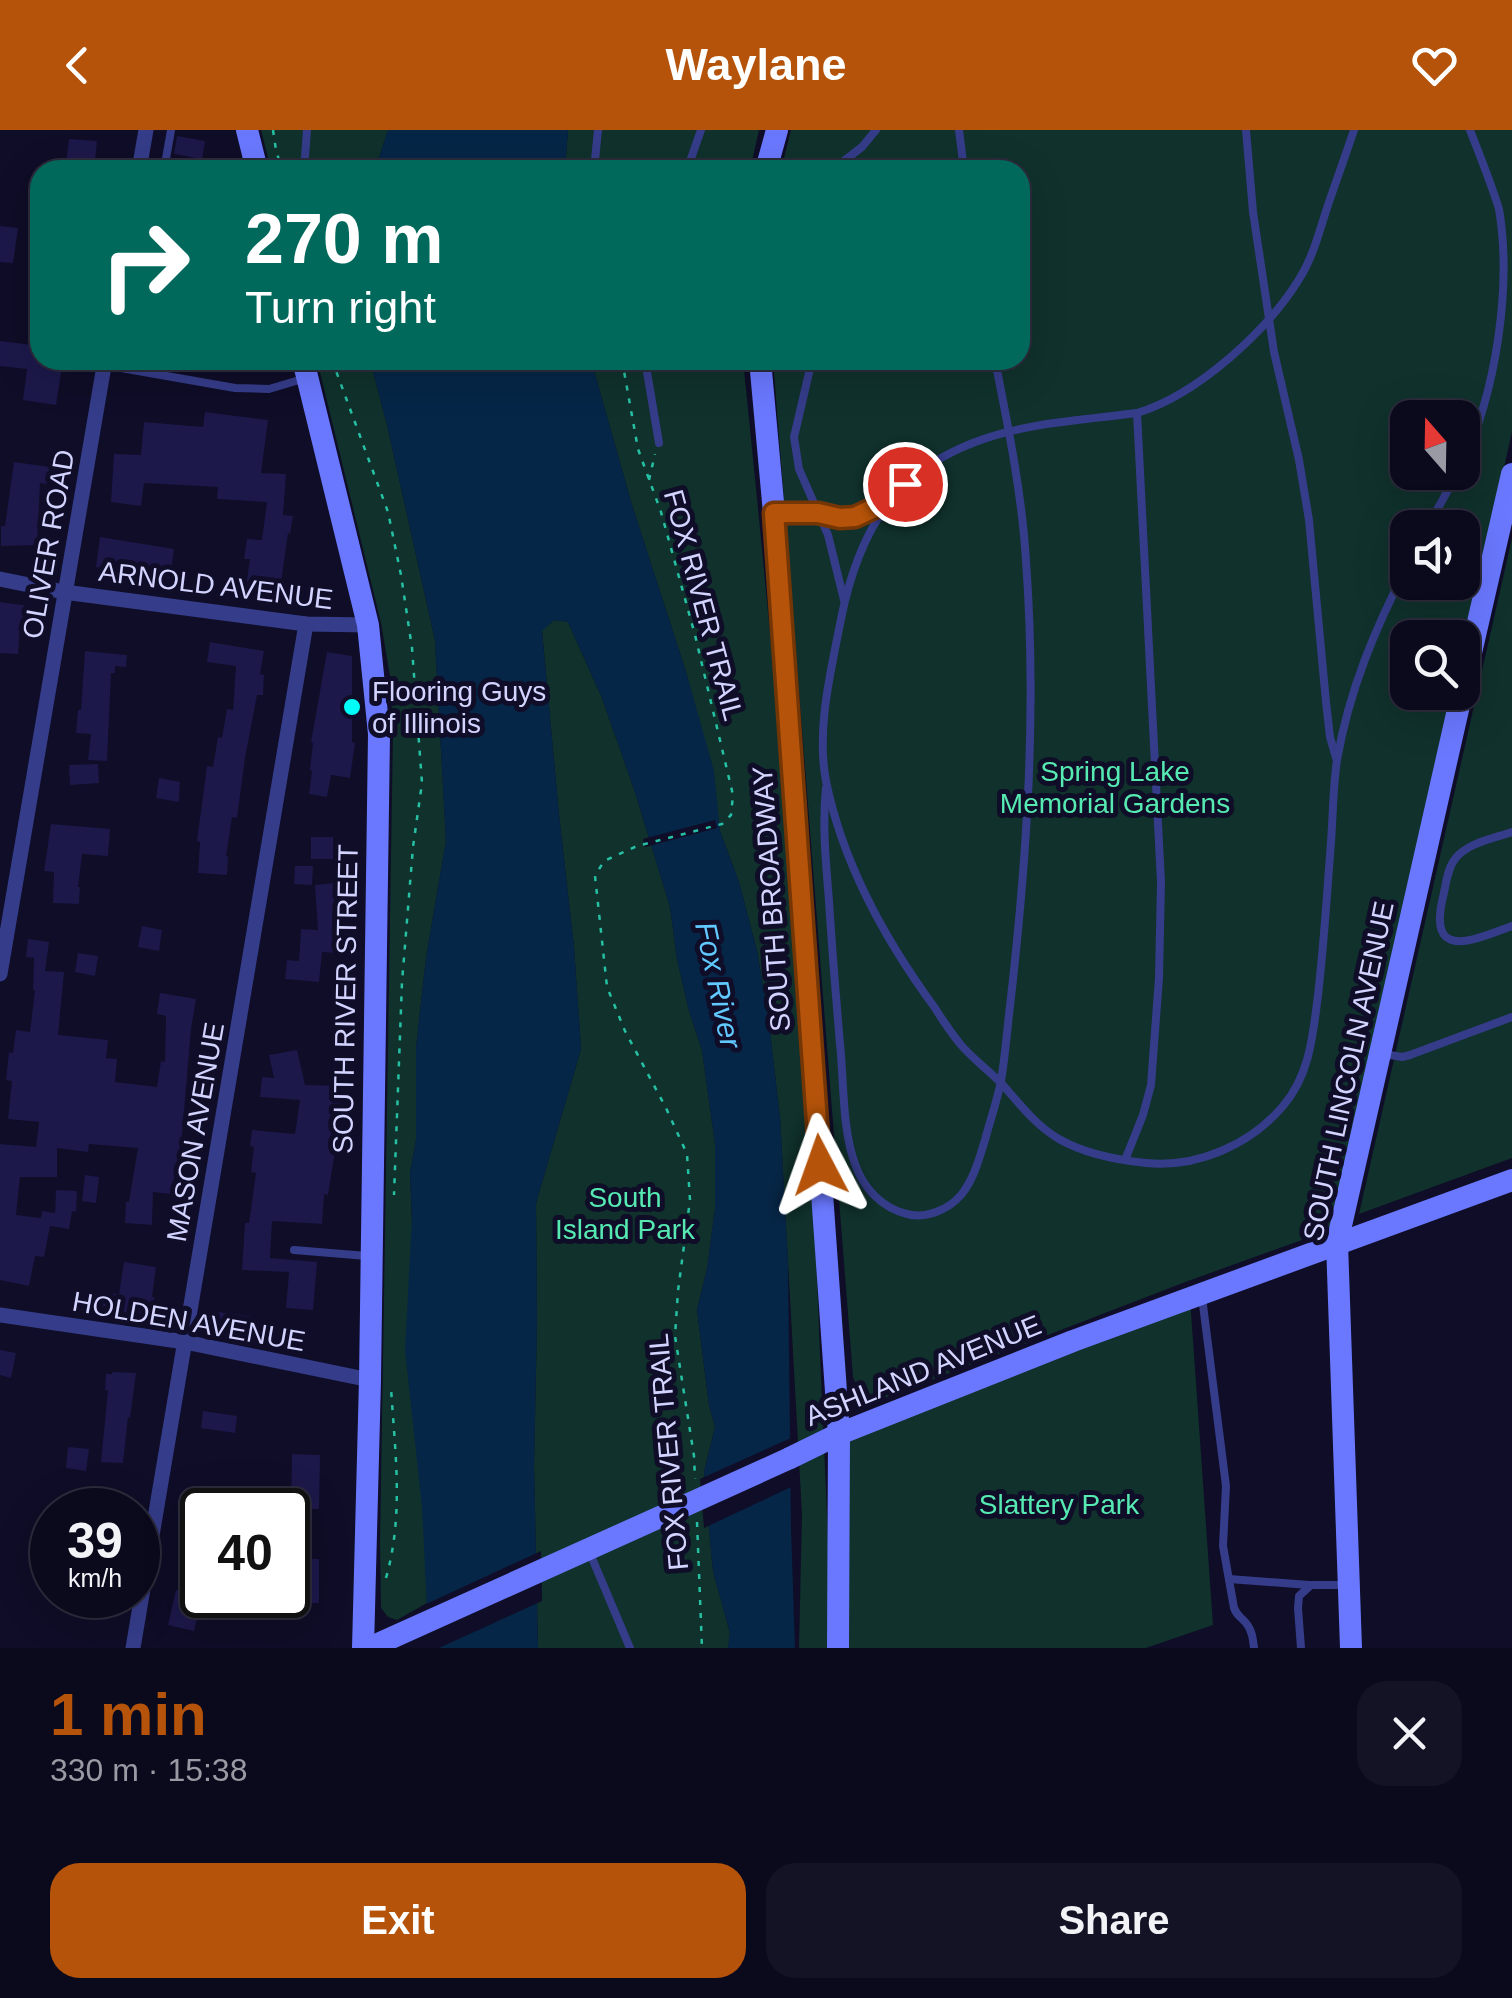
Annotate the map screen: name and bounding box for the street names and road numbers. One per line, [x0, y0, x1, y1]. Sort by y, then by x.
street label: OLIVER ROAD [17, 447, 80, 641]
street label: FOX RIVER TRAIL [658, 486, 749, 724]
street label: ARNOLD AVENUE [97, 556, 335, 615]
street label: SOUTH BROADWAY [747, 765, 796, 1033]
street label: SOUTH RIVER STREET [327, 844, 364, 1154]
street label: SOUTH LINCOLN AVENUE [1297, 898, 1400, 1244]
street label: MASON AVENUE [161, 1020, 230, 1244]
street label: HOLDEN AVENUE [70, 1286, 308, 1357]
street label: ASHLAND AVENUE [801, 1309, 1046, 1432]
street label: FOX RIVER TRAIL [643, 1332, 694, 1572]

